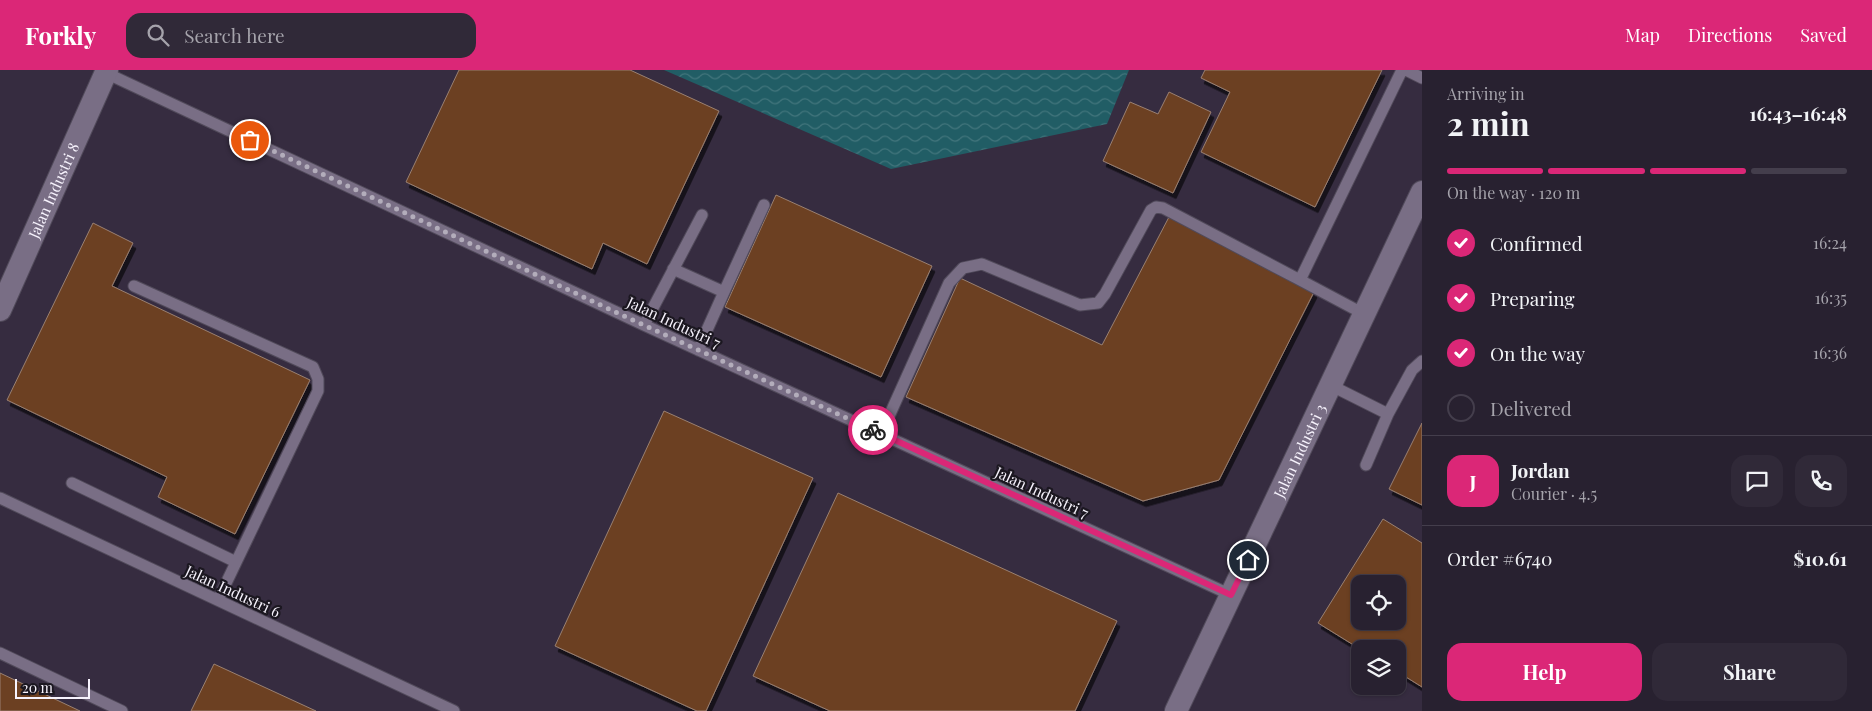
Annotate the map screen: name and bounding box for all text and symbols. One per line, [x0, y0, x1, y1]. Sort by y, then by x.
search box [126, 13, 476, 58]
text: Forkly [25, 19, 96, 51]
icon: search [144, 21, 172, 49]
text: Search here [184, 22, 285, 48]
text: Map [1625, 23, 1660, 47]
text: Directions [1688, 23, 1772, 47]
text: Saved [1800, 23, 1847, 47]
text: Arriving in [1447, 83, 1525, 104]
text: 16:43–16:48 [1749, 100, 1847, 126]
text: 2 min [1447, 101, 1530, 144]
pin [229, 119, 271, 161]
icon: bag [236, 126, 264, 154]
street label: Jalan Industri 8 [23, 139, 83, 242]
text: On the way · 120 m [1447, 182, 1580, 203]
icon: check [1447, 229, 1475, 257]
text: Confirmed [1490, 230, 1583, 256]
text: 16:24 [1813, 232, 1847, 253]
icon: check [1447, 284, 1475, 312]
text: Preparing [1490, 285, 1575, 311]
text: 16:35 [1815, 287, 1847, 308]
street label: Jalan Industri 7 [623, 291, 724, 352]
icon: check [1447, 339, 1475, 367]
text: On the way [1490, 340, 1585, 366]
text: 16:36 [1813, 342, 1847, 363]
text: Delivered [1490, 395, 1572, 421]
street label: Jalan Industri 3 [1268, 400, 1330, 502]
courier [848, 405, 898, 455]
icon: bike [859, 416, 887, 444]
button: chat [1731, 455, 1783, 507]
button: phone [1795, 455, 1847, 507]
text: Jordan [1511, 457, 1570, 483]
street label: Jalan Industri 7 [991, 461, 1092, 522]
text: J [1470, 468, 1476, 494]
text: Courier · 4.5 [1511, 483, 1597, 504]
pin [1227, 539, 1269, 581]
text: Order #6740 [1447, 545, 1552, 571]
text: $10.61 [1793, 545, 1847, 571]
icon: home [1234, 546, 1262, 574]
street label: Jalan Industri 6 [181, 560, 284, 622]
map controls [1351, 575, 1406, 695]
button: locate [1351, 575, 1406, 630]
button: layers [1351, 640, 1406, 695]
button: Help [1447, 643, 1642, 701]
button: Share [1652, 643, 1847, 701]
scale bar [15, 676, 90, 699]
text: 20 m [22, 678, 53, 697]

